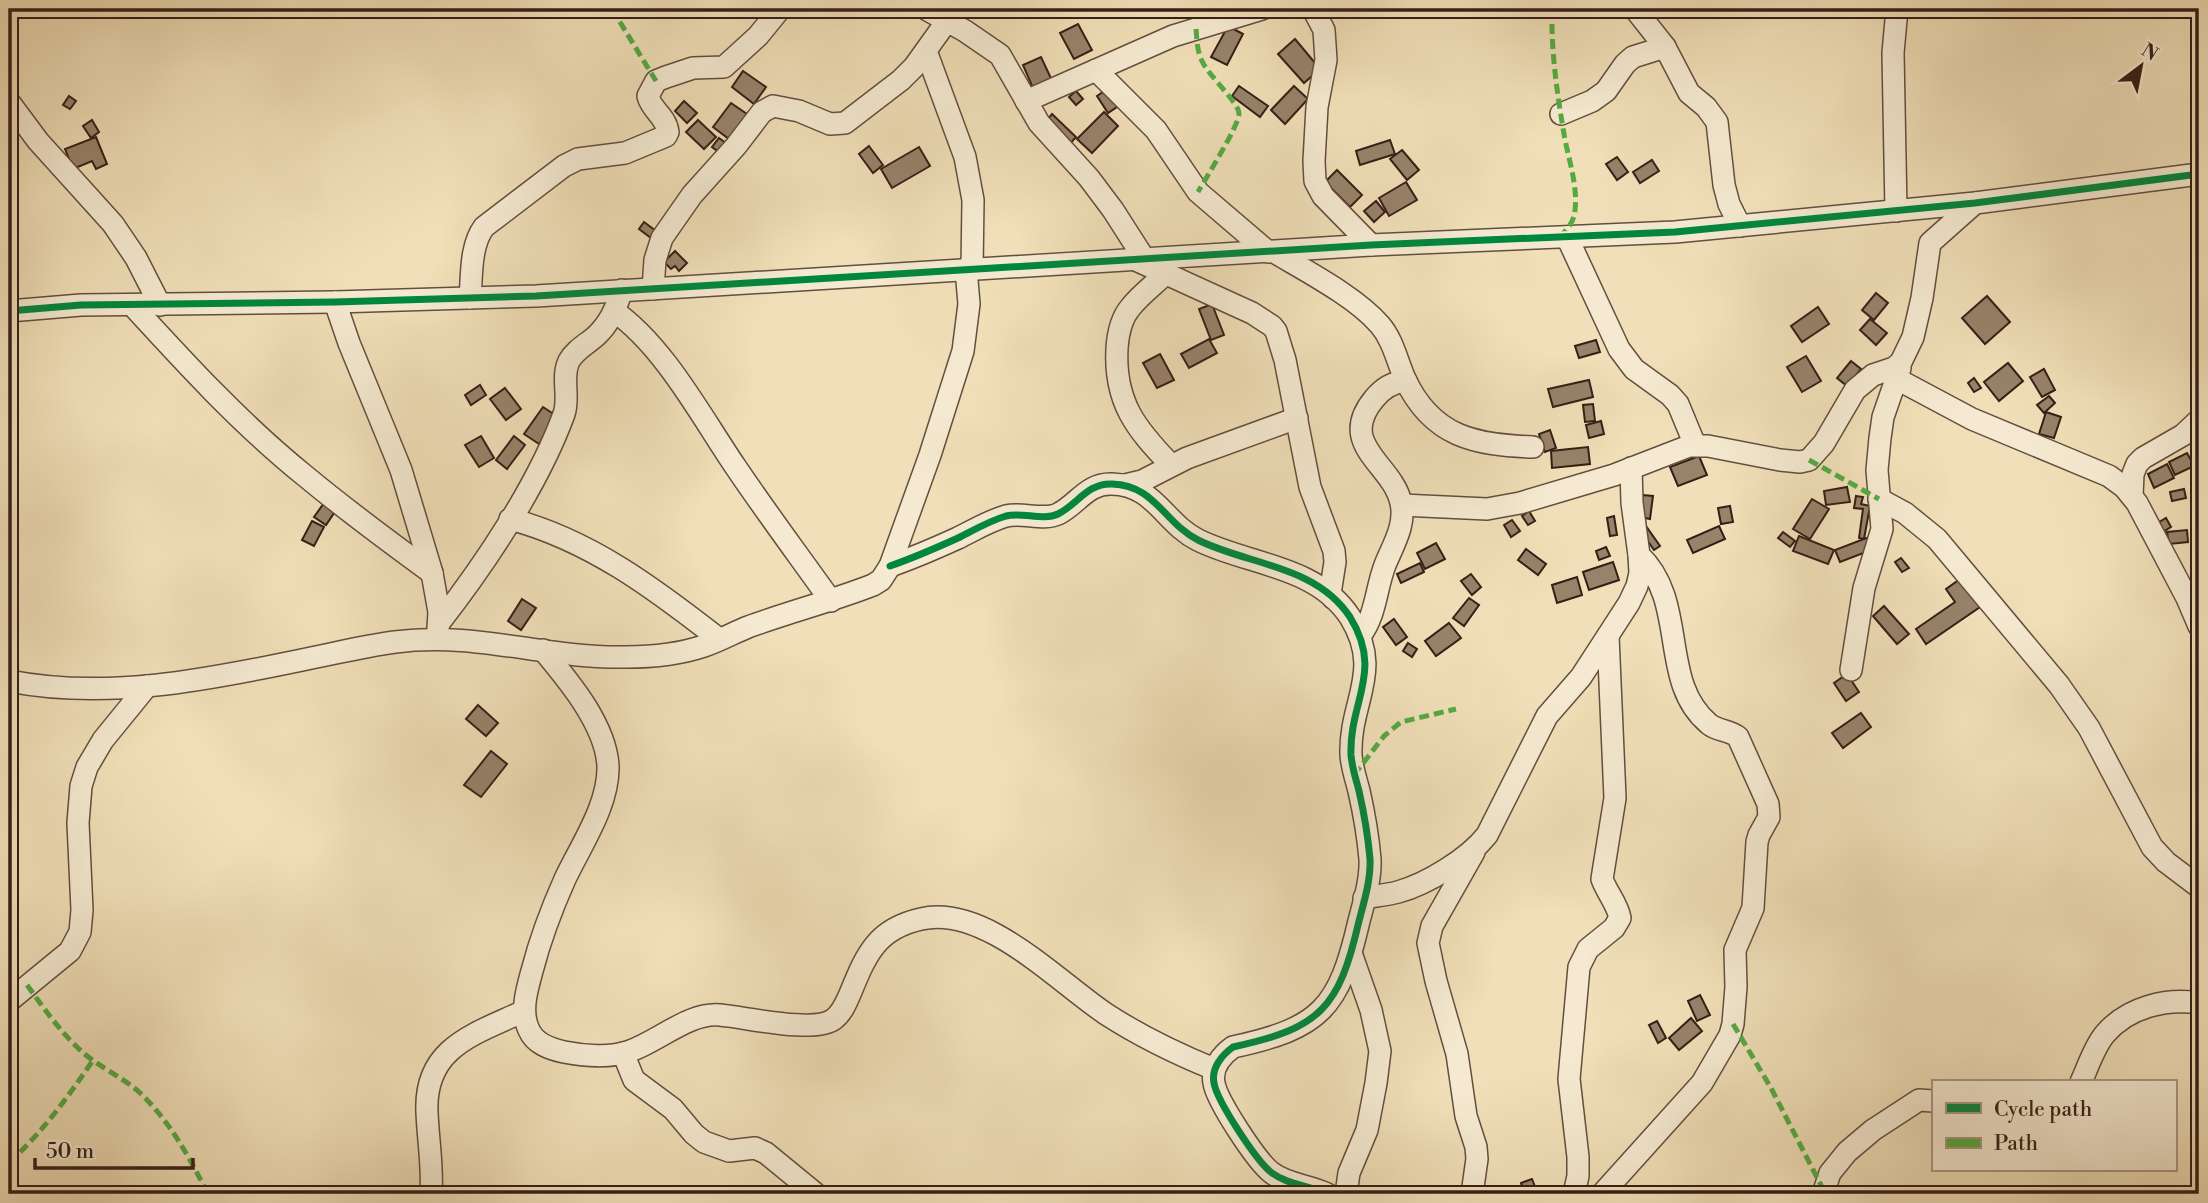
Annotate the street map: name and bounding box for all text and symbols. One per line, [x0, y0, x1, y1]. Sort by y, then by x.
north arrow [2106, 32, 2176, 102]
text: N [2137, 38, 2162, 67]
legend [1932, 1080, 2176, 1172]
text: Cycle path [1994, 1097, 2093, 1123]
scale bar [35, 1126, 192, 1170]
text: Path [1994, 1131, 2039, 1157]
text: 50 m [46, 1139, 94, 1165]

